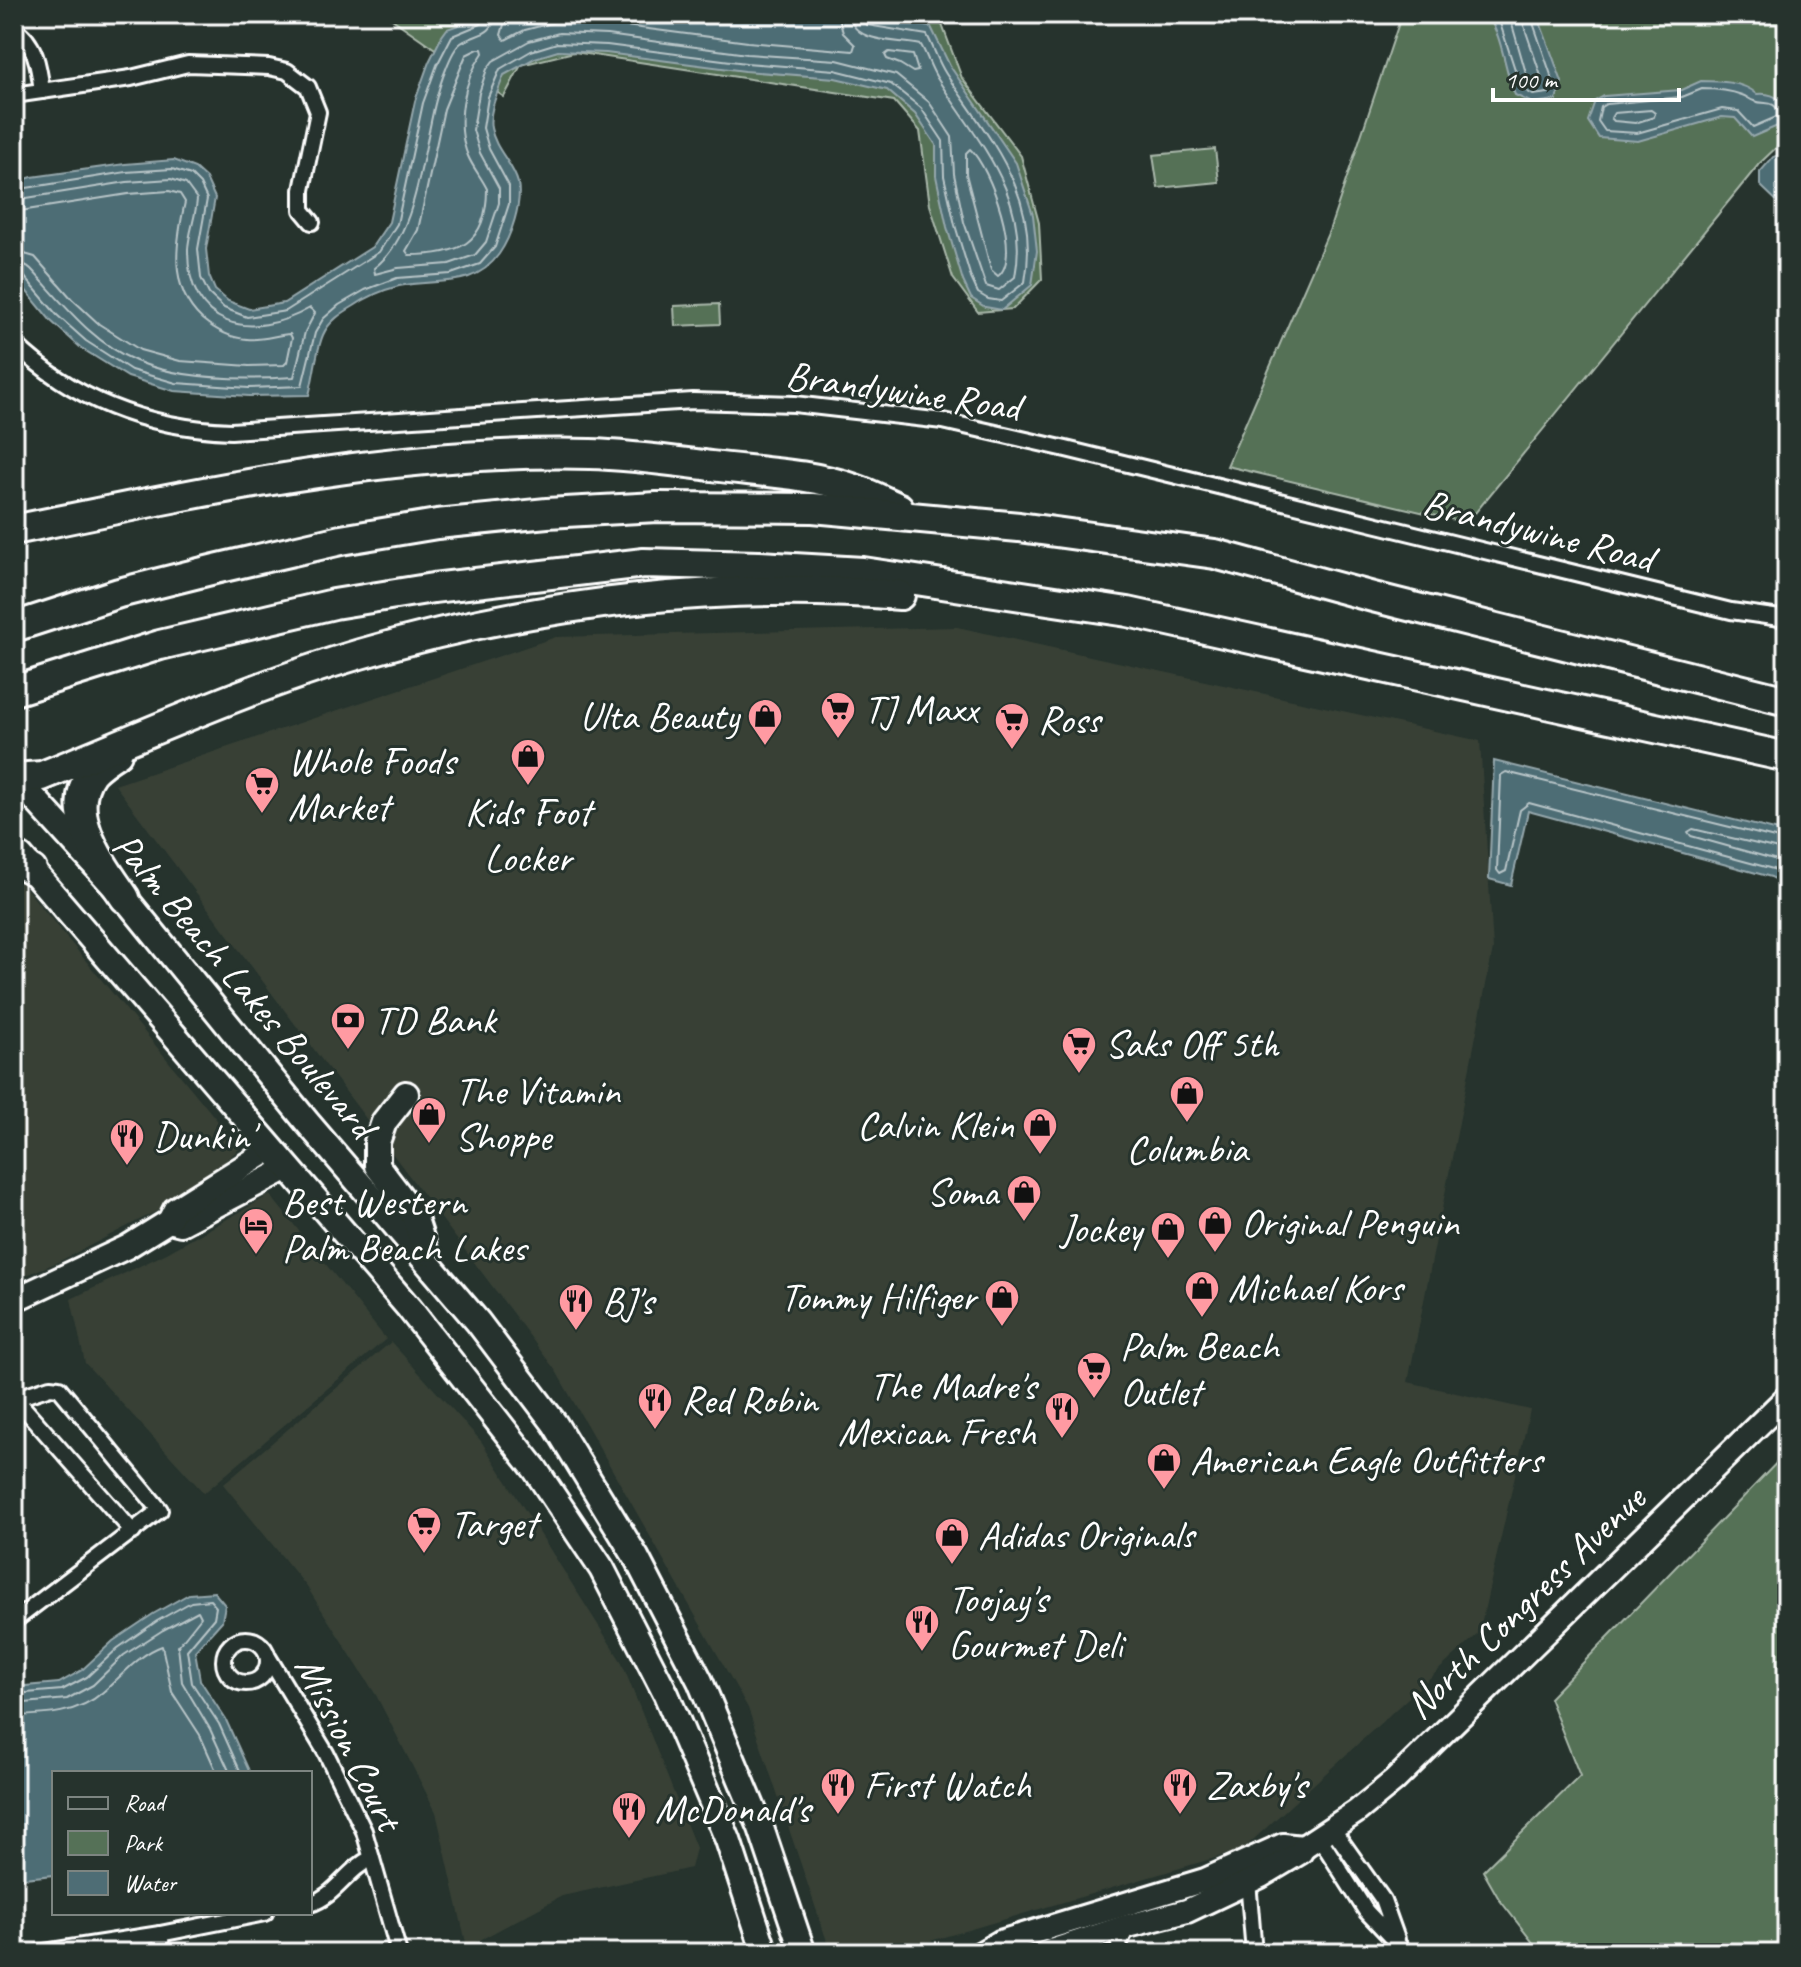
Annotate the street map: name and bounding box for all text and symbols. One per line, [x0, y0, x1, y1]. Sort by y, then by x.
scale bar [1493, 52, 1679, 102]
text: 100 m [1505, 65, 1559, 95]
street label: Brandywine Road [783, 350, 1029, 433]
street label: Brandywine Road [1418, 478, 1664, 585]
place label: TJ Maxx [864, 684, 981, 734]
supermarket icon: TJ Maxx [819, 690, 857, 740]
place label: Ulta Beauty [579, 691, 741, 741]
place label: Ross [1038, 695, 1104, 745]
shop icon: Ulta Beauty [746, 697, 784, 747]
supermarket icon: Ross [993, 701, 1031, 751]
place label: Whole Foods Market [288, 736, 459, 832]
shop icon: Kids Foot Locker [509, 737, 547, 787]
supermarket icon: Whole Foods Market [243, 765, 281, 815]
place label: Kids Foot Locker [465, 787, 597, 883]
street label: Palm Beach Lakes Boulevard [102, 822, 390, 1153]
place label: TD Bank [374, 995, 498, 1045]
bank icon: TD Bank [329, 1001, 367, 1051]
place label: Saks Off 5th [1105, 1019, 1280, 1069]
supermarket icon: Saks Off 5th [1060, 1025, 1098, 1075]
place label: The Vitamin Shoppe [455, 1066, 621, 1162]
shop icon: Columbia [1168, 1074, 1206, 1124]
shop icon: The Vitamin Shoppe [410, 1095, 448, 1145]
place label: Calvin Klein [857, 1100, 1015, 1150]
shop icon: Calvin Klein [1021, 1106, 1059, 1156]
place label: Dunkin' [153, 1111, 261, 1161]
restaurant icon: Dunkin' [108, 1117, 146, 1167]
place label: Columbia [1126, 1124, 1250, 1174]
place label: Soma [926, 1167, 1001, 1217]
shop icon: Soma [1005, 1173, 1043, 1223]
place label: Best Western Palm Beach Lakes [282, 1177, 530, 1273]
place label: Original Penguin [1241, 1198, 1460, 1248]
place label: Jockey [1059, 1204, 1145, 1254]
shop icon: Original Penguin [1196, 1204, 1234, 1254]
hotel icon: Best Western Palm Beach Lakes [237, 1206, 275, 1256]
shop icon: Jockey [1149, 1210, 1187, 1260]
place label: Michael Kors [1228, 1263, 1406, 1313]
shop icon: Michael Kors [1183, 1269, 1221, 1319]
place label: Tommy Hilfiger [780, 1272, 980, 1322]
place label: BJ's [602, 1276, 657, 1326]
shop icon: Tommy Hilfiger [983, 1278, 1021, 1328]
restaurant icon: BJ's [557, 1282, 595, 1332]
place label: Palm Beach Outlet [1120, 1321, 1281, 1417]
supermarket icon: Palm Beach Outlet [1075, 1350, 1113, 1400]
place label: The Madre's Mexican Fresh [838, 1361, 1039, 1457]
place label: Red Robin [681, 1375, 819, 1425]
restaurant icon: Red Robin [636, 1381, 674, 1431]
restaurant icon: The Madre's Mexican Fresh [1043, 1390, 1081, 1440]
place label: American Eagle Outfitters [1190, 1435, 1546, 1485]
shop icon: American Eagle Outfitters [1145, 1441, 1183, 1491]
street label: North Congress Avenue [1394, 1472, 1658, 1730]
place label: Target [450, 1499, 543, 1549]
supermarket icon: Target [405, 1505, 443, 1555]
place label: Adidas Originals [978, 1510, 1198, 1560]
shop icon: Adidas Originals [933, 1516, 971, 1566]
place label: Toojay's Gourmet Deli [948, 1574, 1127, 1670]
restaurant icon: Toojay's Gourmet Deli [903, 1603, 941, 1653]
street label: Mission Court [284, 1648, 416, 1842]
place label: First Watch [864, 1760, 1032, 1810]
place label: Zaxby's [1206, 1760, 1310, 1810]
restaurant icon: First Watch [819, 1766, 857, 1816]
restaurant icon: Zaxby's [1161, 1766, 1199, 1816]
legend [52, 1771, 312, 1915]
place label: McDonald's [655, 1784, 813, 1834]
text: Road [124, 1788, 168, 1818]
restaurant icon: McDonald's [610, 1790, 648, 1840]
text: Park [124, 1828, 164, 1858]
text: Water [124, 1868, 179, 1898]

